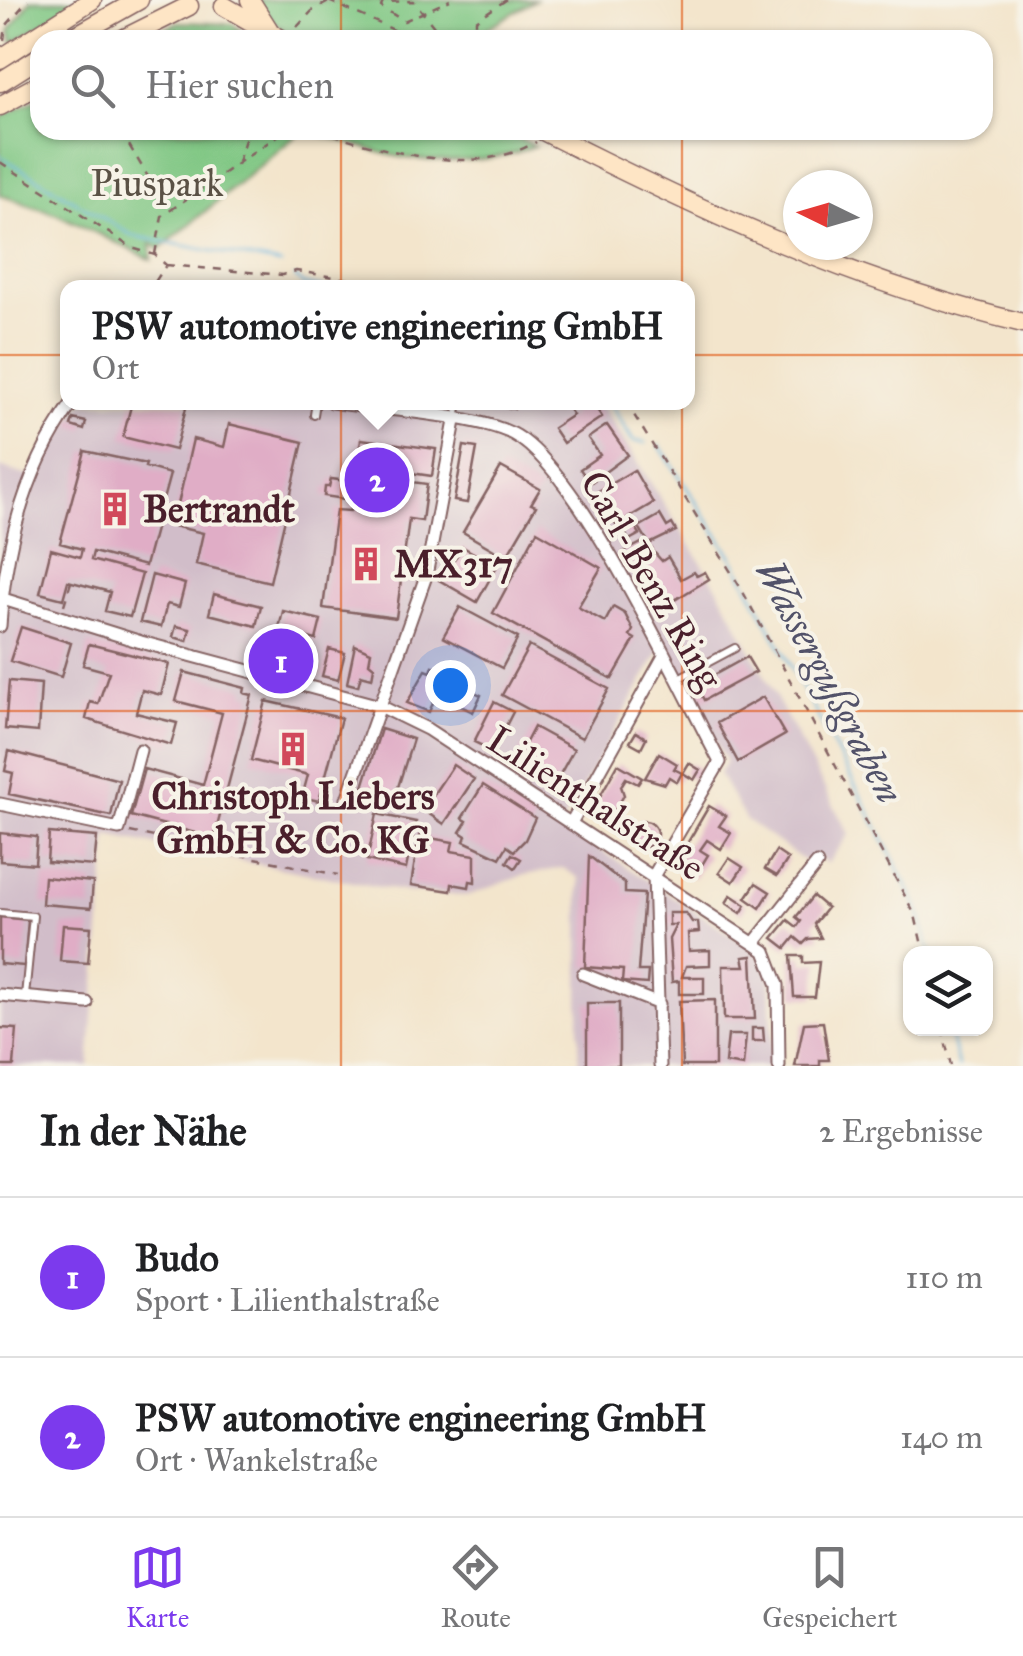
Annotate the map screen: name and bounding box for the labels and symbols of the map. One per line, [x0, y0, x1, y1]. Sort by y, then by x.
park label: Piuspark [91, 160, 224, 206]
north arrow [783, 170, 873, 260]
pin: 2 [344, 442, 410, 518]
street label: Carl-Benz Ring [571, 463, 733, 698]
place label: Bertrandt [143, 486, 295, 532]
building icon: Bertrandt [96, 490, 134, 528]
place label: MX317 [394, 541, 513, 587]
building icon: MX317 [347, 545, 385, 583]
water label: Wassergußgraben [745, 551, 914, 812]
pin: 1 [248, 624, 314, 698]
your location [425, 660, 476, 711]
street label: Lilienthalstraße [479, 716, 713, 890]
building icon: Christoph Liebers GmbH & Co. KG [274, 730, 312, 768]
place label: Christoph Liebers GmbH & Co. KG [151, 773, 435, 863]

